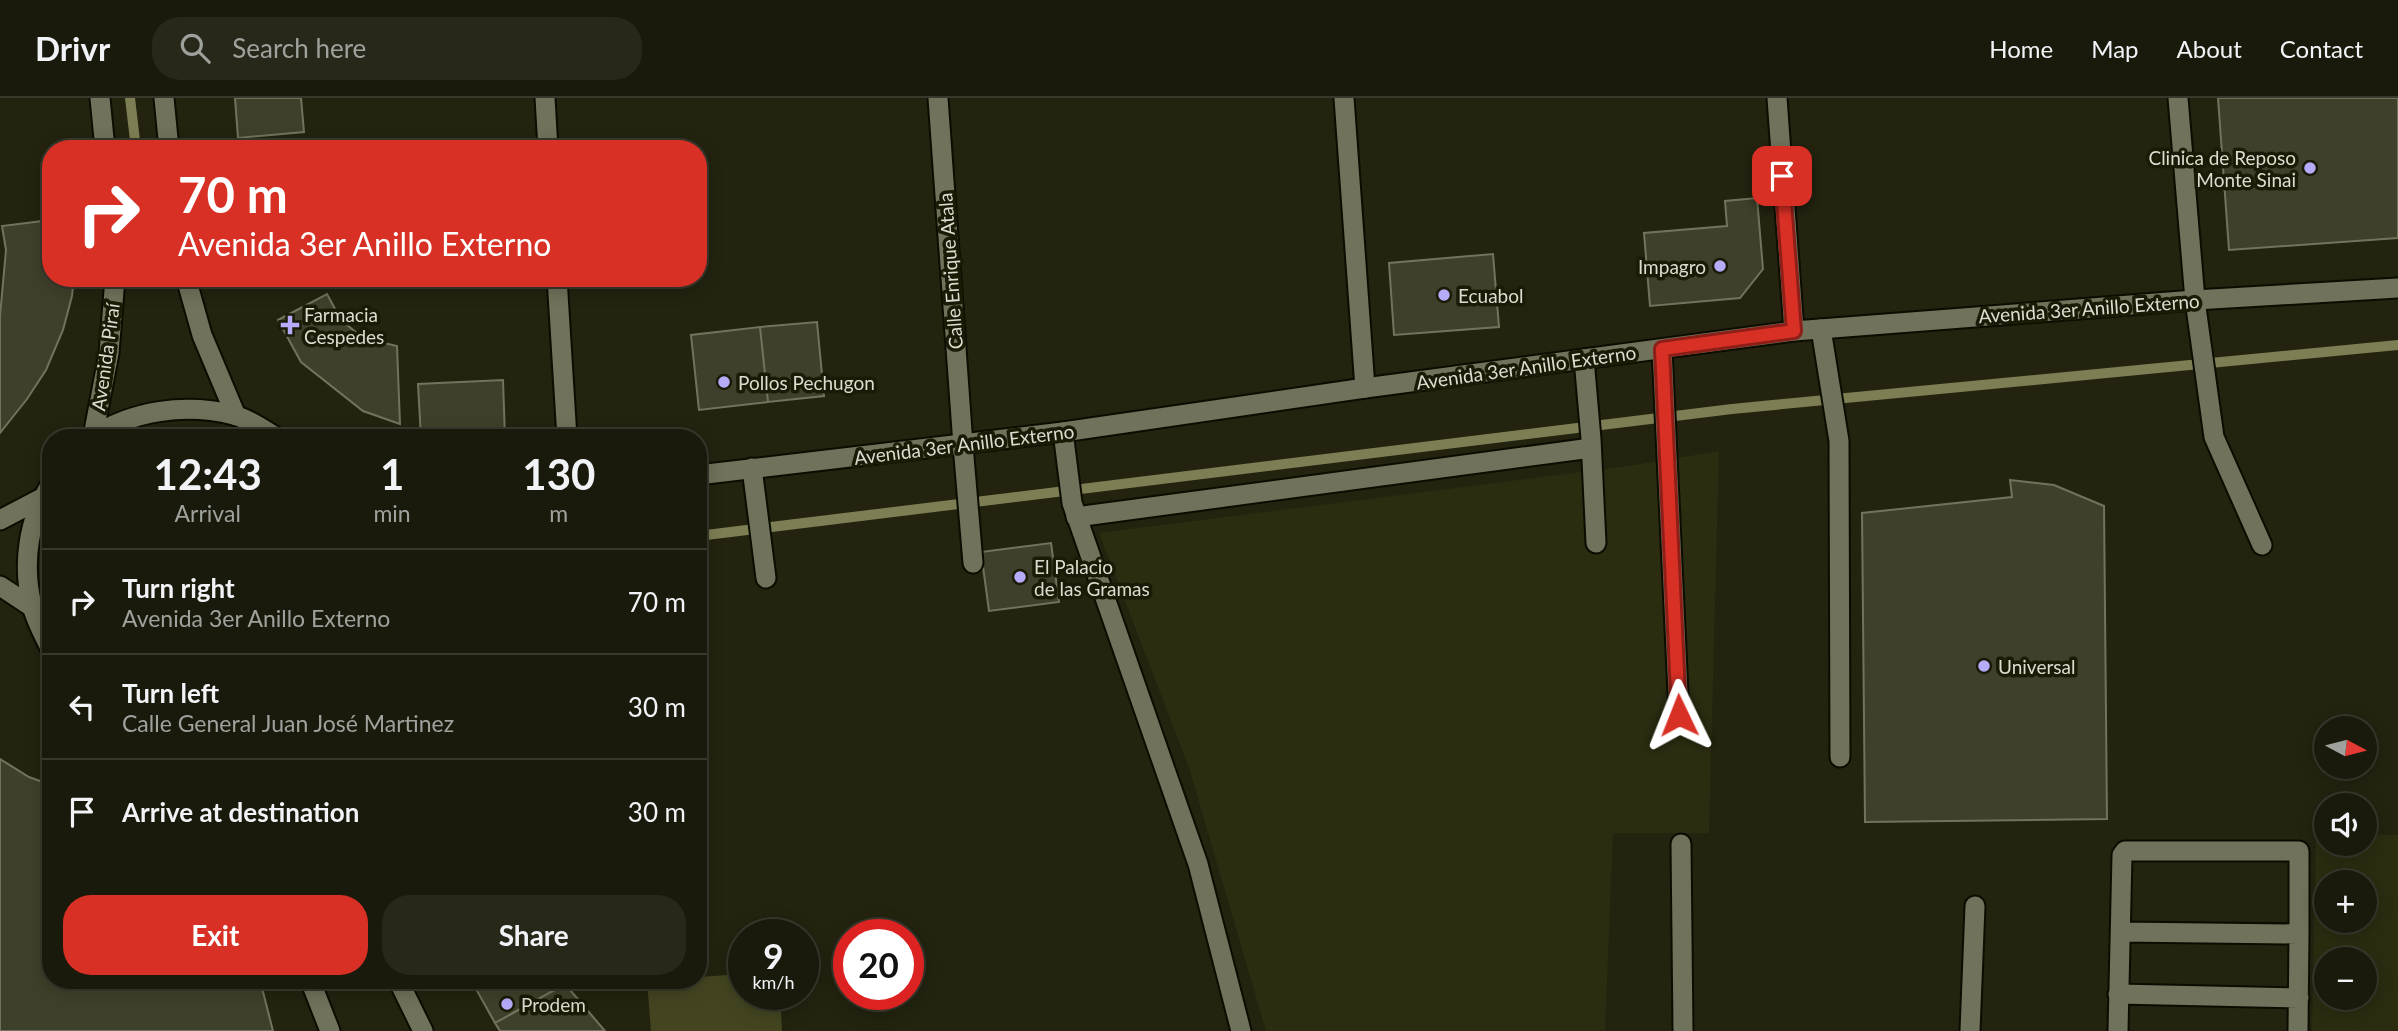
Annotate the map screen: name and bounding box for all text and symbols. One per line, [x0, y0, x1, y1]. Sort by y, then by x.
search box [152, 17, 642, 80]
text: Drivr [35, 28, 110, 68]
icon: search [176, 29, 214, 67]
text: Search here [232, 32, 366, 64]
text: Home [1989, 34, 2053, 63]
text: Map [2091, 34, 2139, 63]
text: About [2177, 34, 2242, 63]
text: Contact [2280, 34, 2363, 63]
pin [1752, 146, 1812, 206]
place label: Clinica de Reposo Monte Sinai [2148, 146, 2296, 191]
icon: arrive [1763, 157, 1801, 195]
marker: Clinica de Reposo Monte Sinai [2302, 160, 2318, 176]
text: 70 m [178, 165, 288, 223]
icon: right [63, 168, 154, 259]
street label: Calle Enrique Atala [933, 192, 967, 350]
text: Avenida 3er Anillo Externo [178, 224, 551, 263]
place label: Impagro [1638, 255, 1706, 278]
marker: Impagro [1712, 258, 1728, 274]
place label: Ecuabol [1458, 284, 1524, 307]
marker: Ecuabol [1436, 287, 1452, 303]
street label: Avenida 3er Anillo Externo [1978, 289, 2200, 327]
street label: Avenida Piraí [86, 300, 124, 412]
place label: Farmacia Cespedes [304, 303, 384, 348]
marker: Farmacia Cespedes [282, 317, 298, 333]
street label: Avenida 3er Anillo Externo [1415, 340, 1637, 394]
place label: Pollos Pechugon [738, 371, 875, 394]
marker: Pollos Pechugon [716, 374, 732, 390]
street label: Avenida 3er Anillo Externo [853, 419, 1075, 469]
text: 12:43 [154, 449, 262, 499]
text: 1 [380, 449, 404, 499]
text: 130 [522, 449, 595, 499]
text: Arrival [175, 499, 241, 527]
text: min [373, 499, 411, 527]
text: m [549, 499, 568, 527]
place label: El Palacio de las Gramas [1034, 555, 1150, 600]
marker: El Palacio de las Gramas [1012, 569, 1028, 585]
text: Turn right [122, 572, 235, 604]
icon: right [63, 583, 101, 621]
text: 70 m [628, 586, 686, 618]
text: Avenida 3er Anillo Externo [122, 604, 390, 632]
place label: Universal [1998, 655, 2075, 678]
marker: Universal [1976, 658, 1992, 674]
text: Turn left [122, 677, 219, 709]
position arrow [1642, 678, 1716, 752]
icon: left [63, 688, 101, 726]
text: 30 m [628, 691, 686, 723]
text: Calle General Juan José Martinez [122, 709, 454, 737]
north arrow [2314, 716, 2376, 779]
map controls [2314, 716, 2377, 1010]
icon: arrive [63, 793, 101, 831]
button: sound [2314, 793, 2377, 856]
text: Arrive at destination [122, 796, 359, 828]
text: 30 m [628, 796, 686, 828]
button: + [2314, 870, 2377, 933]
button: Exit [63, 895, 368, 975]
button: Share [382, 895, 686, 975]
speed limit sign: 20 [833, 919, 924, 1010]
text: 9 [763, 934, 784, 976]
button: − [2314, 947, 2377, 1010]
text: km/h [752, 971, 795, 993]
place label: Prodem [521, 993, 586, 1016]
marker: Prodem [499, 996, 515, 1012]

